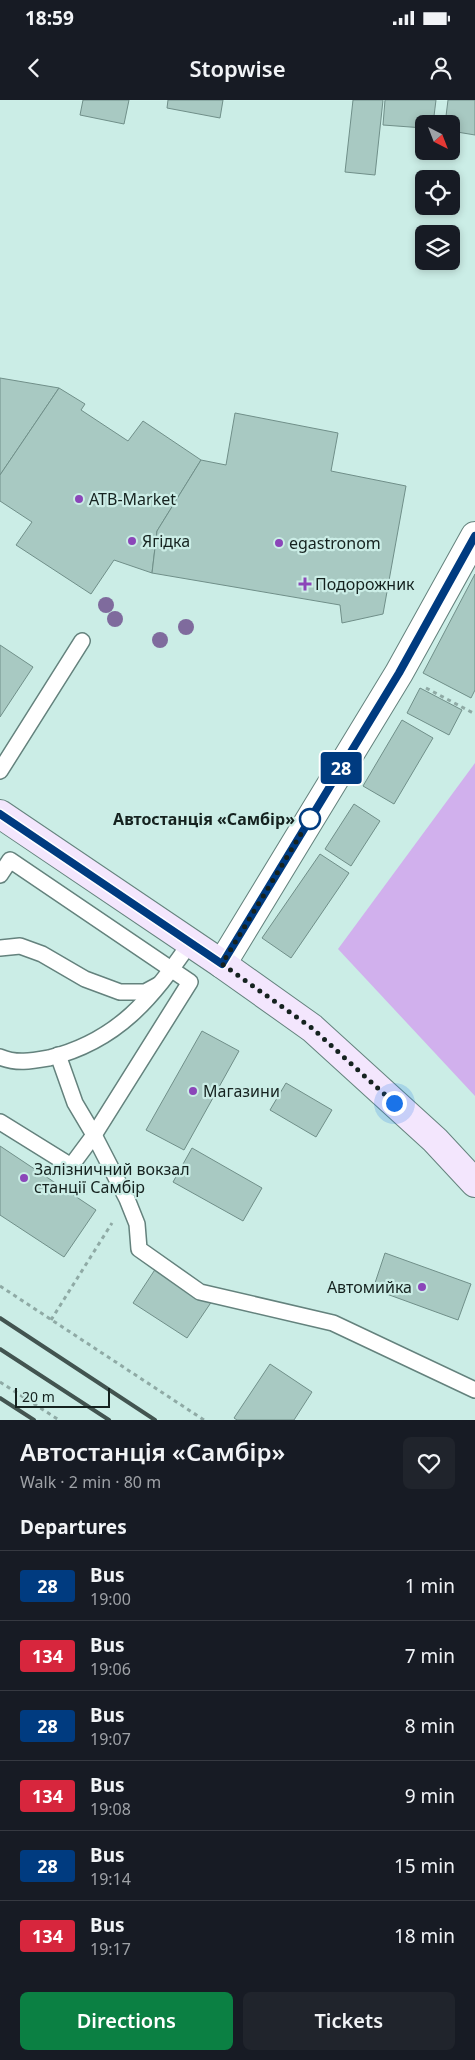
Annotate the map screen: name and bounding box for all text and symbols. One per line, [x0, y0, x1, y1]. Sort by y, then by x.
text: 18:59 [25, 5, 74, 31]
text: Stopwise [189, 53, 286, 83]
icon: back [20, 54, 48, 82]
icon: person [427, 54, 455, 82]
north arrow [415, 115, 460, 160]
map controls [415, 115, 460, 270]
button: locate [415, 170, 460, 215]
button: layers [415, 225, 460, 270]
place label: ATB-Market [89, 488, 176, 510]
marker: ATB-Market [73, 493, 85, 505]
place label: Ягідка [142, 530, 190, 552]
place label: egastronom [289, 532, 381, 554]
marker: Ягідка [126, 535, 138, 547]
marker: egastronom [273, 537, 285, 549]
place label: Подорожник [315, 573, 415, 595]
marker: Подорожник [299, 578, 311, 590]
line badge: 28 [318, 752, 364, 784]
text: 28 [331, 756, 351, 780]
place label: Автостанція «Самбір» [113, 808, 295, 830]
marker: Автостанція «Самбір» [299, 808, 321, 830]
place label: Магазини [203, 1080, 280, 1102]
marker: Магазини [187, 1085, 199, 1097]
your location [382, 1091, 407, 1116]
place label: Залізничний вокзал станції Самбір [34, 1158, 190, 1198]
marker: Залізничний вокзал станції Самбір [18, 1172, 30, 1184]
place label: Автомийка [327, 1276, 412, 1298]
marker: Автомийка [416, 1281, 428, 1293]
scale bar [15, 1385, 110, 1408]
text: 20 m [22, 1387, 55, 1406]
text: Автостанція «Самбір» [20, 1435, 285, 1468]
button: heart [403, 1437, 455, 1489]
text: Walk · 2 min · 80 m [20, 1471, 161, 1493]
text: Departures [20, 1514, 127, 1540]
text: Bus [90, 1562, 125, 1588]
text: 1 min [405, 1573, 455, 1599]
text: 28 [37, 1574, 58, 1598]
text: 19:00 [90, 1588, 131, 1610]
text: Bus [90, 1632, 125, 1658]
text: 7 min [405, 1643, 455, 1669]
text: 134 [32, 1644, 63, 1668]
text: 19:06 [90, 1658, 131, 1680]
text: Bus [90, 1702, 125, 1728]
text: 8 min [405, 1713, 455, 1739]
text: 28 [37, 1714, 58, 1738]
text: 19:07 [90, 1728, 131, 1750]
text: Bus [90, 1772, 125, 1798]
text: 9 min [405, 1783, 455, 1809]
text: 134 [32, 1784, 63, 1808]
text: 19:08 [90, 1798, 131, 1820]
text: Bus [90, 1842, 125, 1868]
text: 15 min [394, 1853, 455, 1879]
text: 28 [37, 1854, 58, 1878]
text: 19:14 [90, 1868, 131, 1890]
text: Bus [90, 1912, 125, 1938]
text: 18 min [394, 1923, 455, 1949]
text: 134 [32, 1924, 63, 1948]
text: 19:17 [90, 1938, 131, 1960]
button: Directions [20, 1992, 233, 2050]
button: Tickets [243, 1992, 455, 2050]

